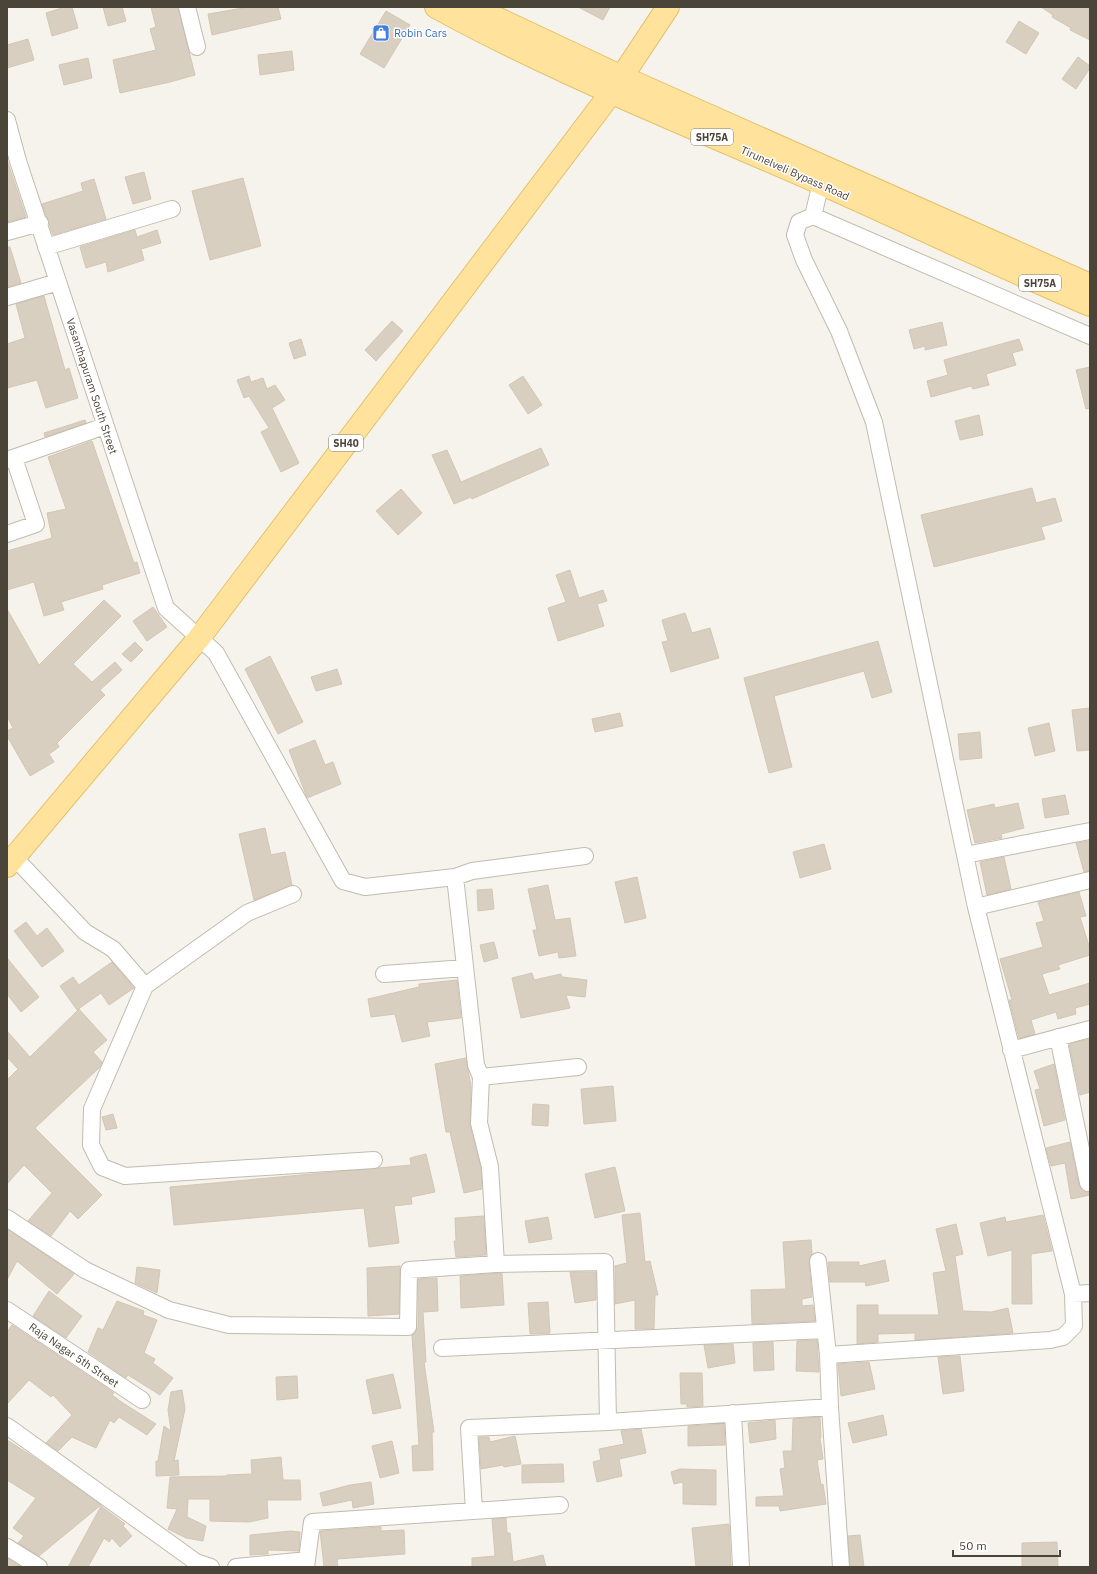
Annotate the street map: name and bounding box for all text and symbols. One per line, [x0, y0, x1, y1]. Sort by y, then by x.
shop icon: Robin Cars [371, 23, 391, 43]
place label: Robin Cars [394, 26, 447, 40]
road number: SH75A [691, 129, 733, 145]
street label: Tirunelveli Bypass Road [738, 143, 852, 203]
road number: SH75A [1019, 275, 1061, 291]
street label: Vasanthapuram South Street [63, 316, 121, 456]
road number: SH40 [329, 435, 363, 451]
street label: Raja Nagar 5th Street [26, 1320, 122, 1390]
scale bar [953, 1532, 1060, 1558]
text: 50 m [959, 1538, 987, 1553]

